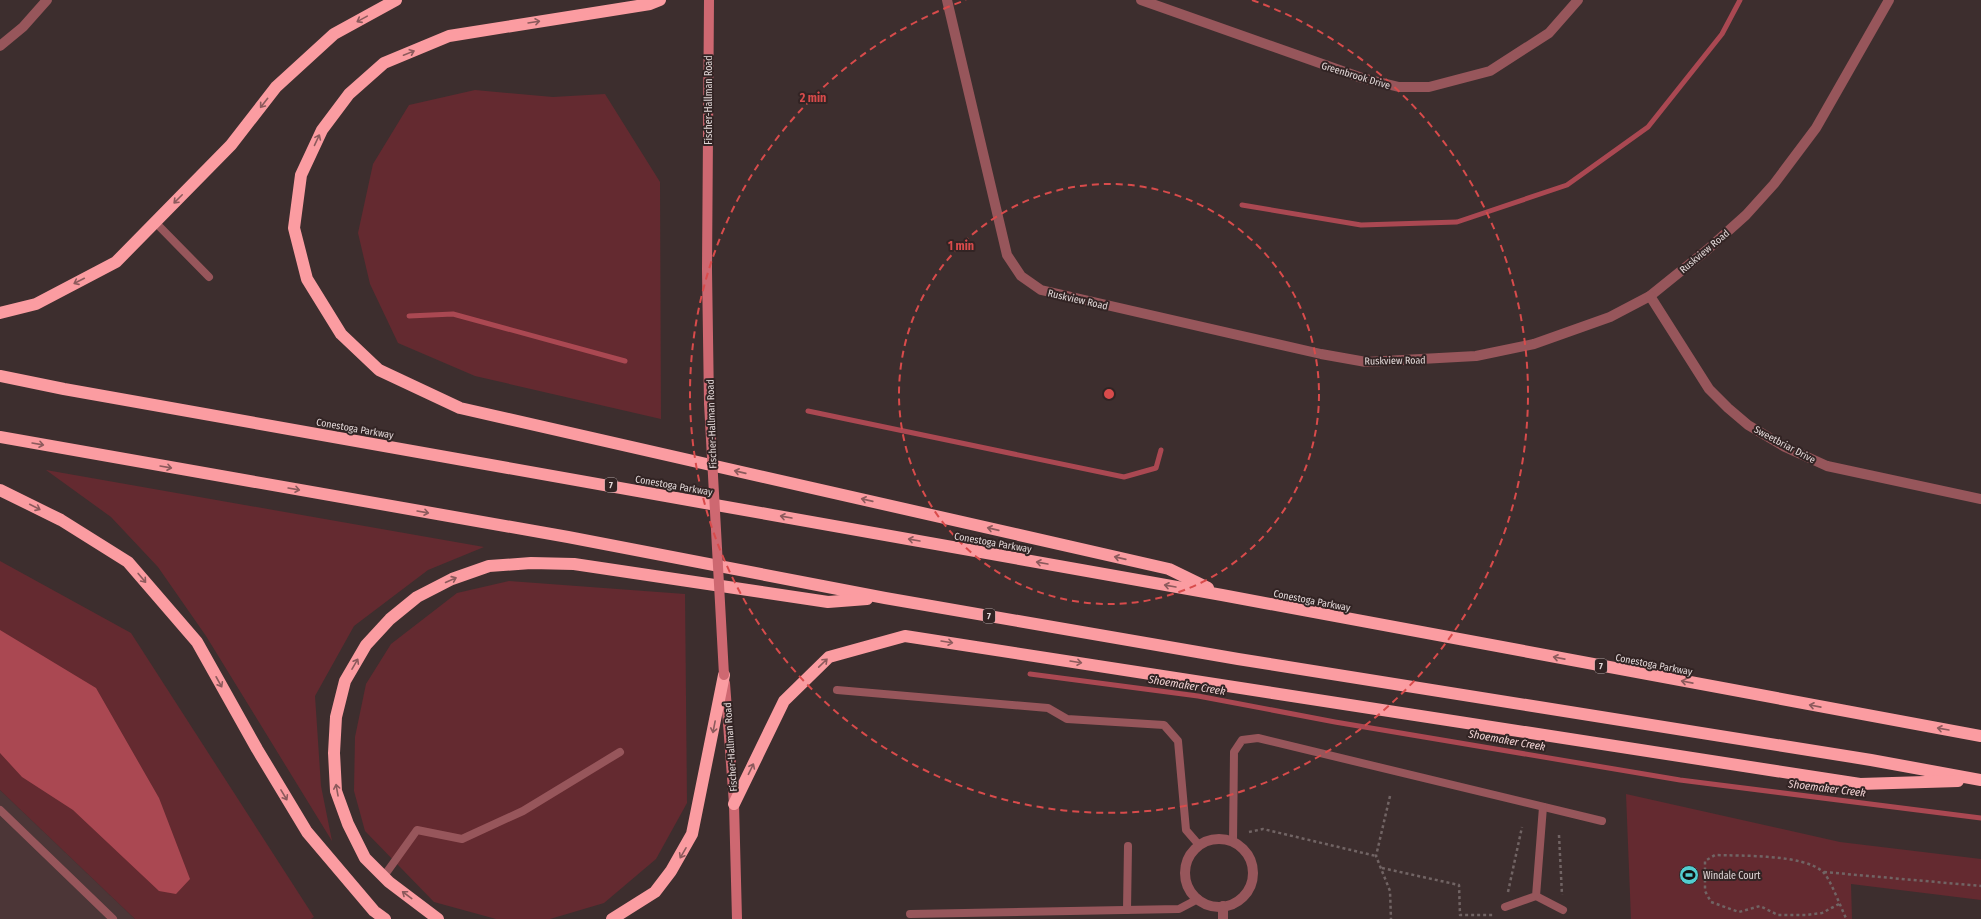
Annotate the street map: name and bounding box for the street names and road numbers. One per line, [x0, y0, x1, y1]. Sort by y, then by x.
street label: Fischer-Hallman Road [703, 55, 715, 145]
street label: Greenbrook Drive [1320, 60, 1392, 92]
street label: Ruskview Road [1677, 228, 1732, 276]
street label: Ruskview Road [1047, 287, 1109, 313]
street label: Ruskview Road [1364, 354, 1426, 368]
street label: Fischer-Hallman Road [704, 379, 720, 469]
street label: Conestoga Parkway [315, 416, 395, 442]
street label: Sweetbriar Drive [1752, 424, 1817, 466]
street label: Conestoga Parkway [634, 473, 714, 499]
road number: 7 [605, 478, 617, 492]
street label: Conestoga Parkway [953, 530, 1033, 556]
street label: Conestoga Parkway [1272, 588, 1352, 614]
road number: 7 [983, 609, 995, 623]
street label: Conestoga Parkway [1614, 652, 1694, 678]
road number: 7 [1595, 659, 1607, 673]
street label: Fischer-Hallman Road [722, 702, 740, 792]

